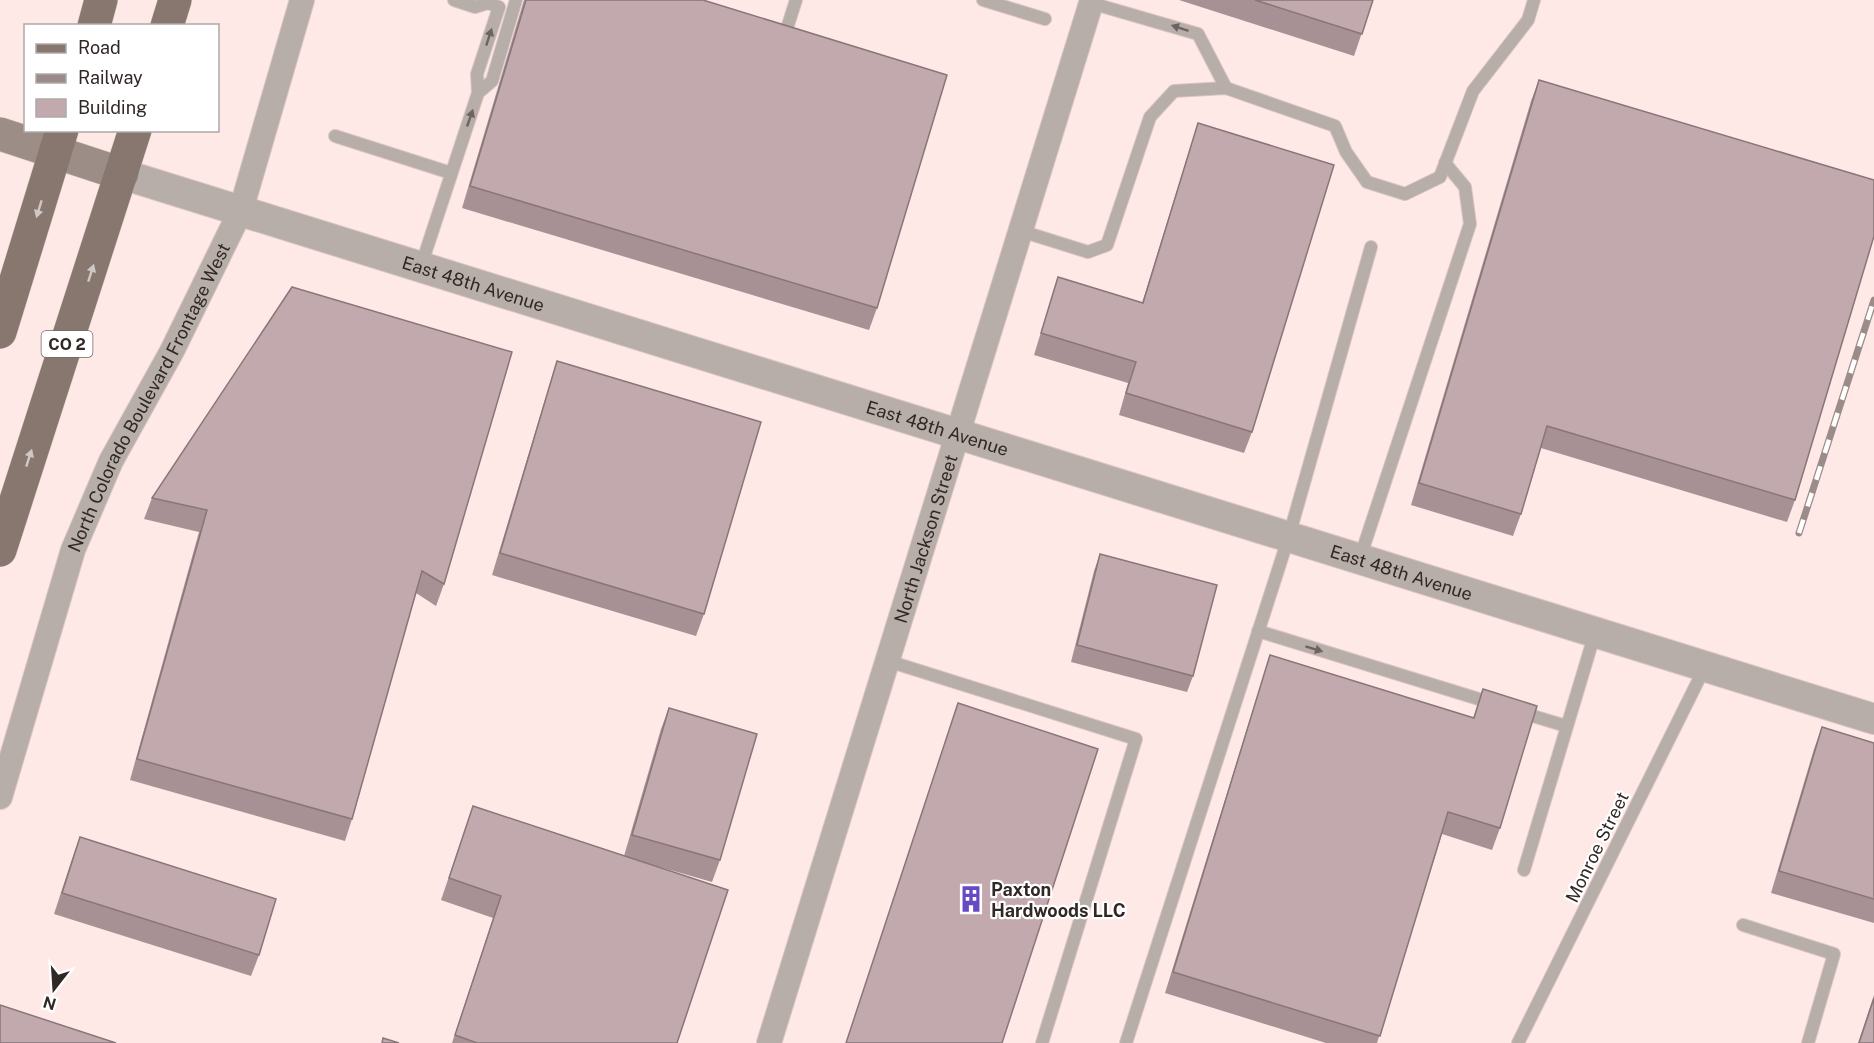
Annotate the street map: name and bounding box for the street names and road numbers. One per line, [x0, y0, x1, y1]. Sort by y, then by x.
street label: North Colorado Boulevard Frontage West [63, 239, 234, 555]
street label: East 48th Avenue [400, 251, 547, 315]
road number: CO 2 [42, 331, 92, 357]
street label: East 48th Avenue [864, 396, 1011, 460]
street label: North Jackson Street [889, 452, 961, 626]
street label: East 48th Avenue [1328, 540, 1475, 604]
street label: Monroe Street [1561, 788, 1633, 906]

